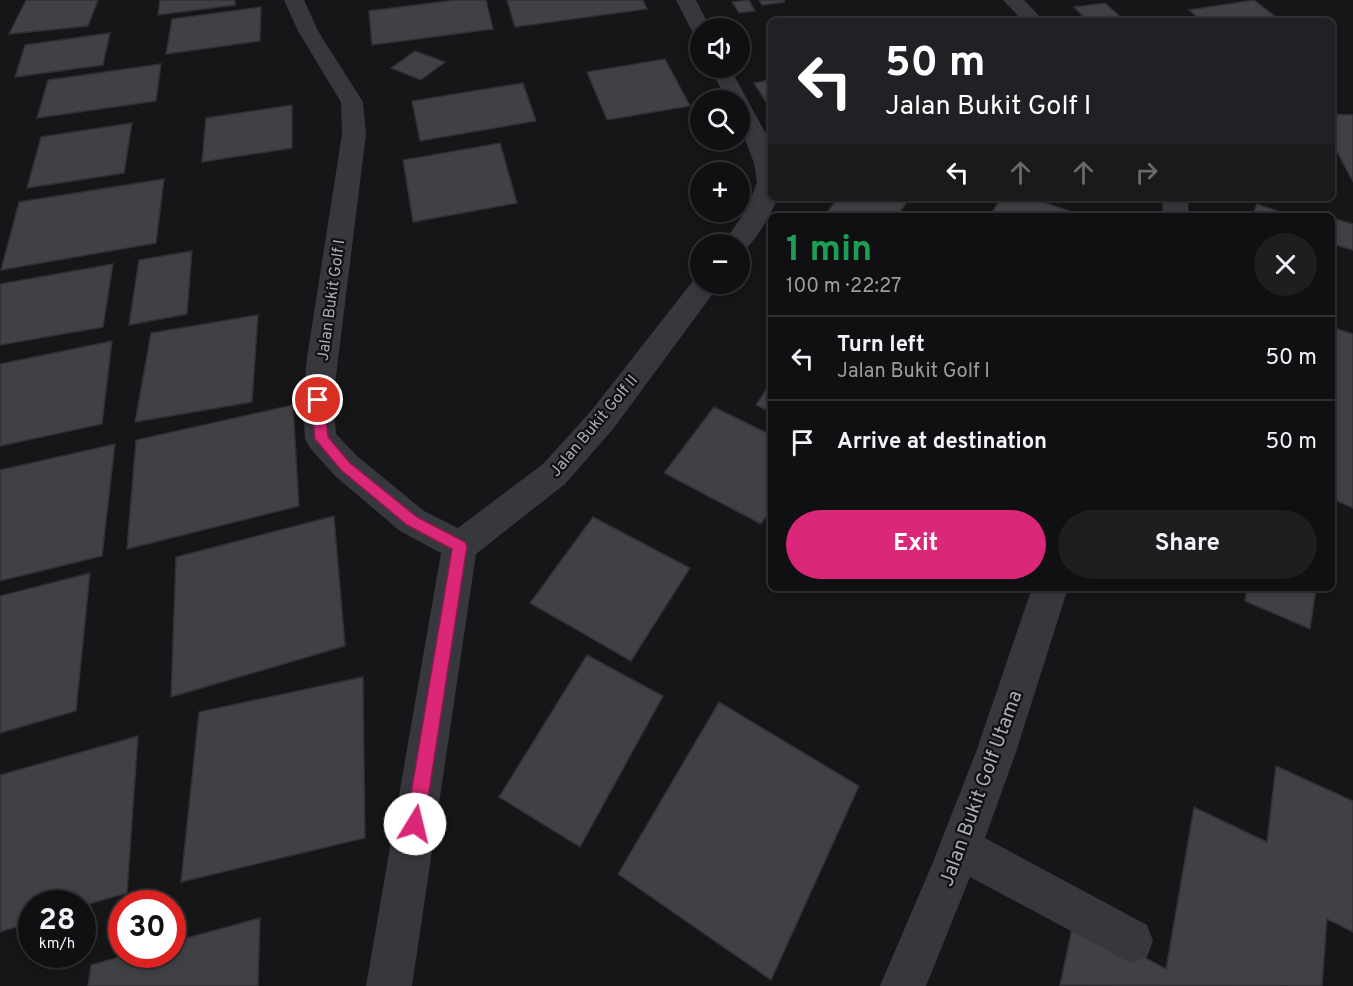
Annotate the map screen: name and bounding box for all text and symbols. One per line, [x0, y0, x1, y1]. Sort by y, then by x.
map controls [690, 18, 750, 294]
button: sound [690, 18, 750, 78]
text: 50 m [885, 38, 986, 91]
icon: left [786, 42, 864, 120]
button: search [690, 90, 750, 150]
text: Jalan Bukit Golf I [885, 90, 1091, 124]
icon: left [941, 156, 974, 189]
icon: ahead [1004, 156, 1037, 189]
icon: ahead [1067, 156, 1100, 189]
icon: right [1130, 156, 1163, 189]
button: + [690, 162, 750, 222]
text: 1 min [786, 228, 872, 274]
button: close [1254, 233, 1317, 296]
button: − [690, 234, 750, 294]
street label: Jalan Bukit Golf I [314, 238, 350, 362]
text: 100 m · 22:27 [786, 274, 901, 300]
text: Turn left [837, 332, 925, 359]
icon: left [786, 342, 819, 375]
text: 50 m [1265, 345, 1317, 372]
text: Jalan Bukit Golf I [837, 359, 990, 385]
street label: Jalan Bukit Golf II [546, 371, 643, 481]
pin [292, 374, 343, 425]
icon: arrive [301, 383, 334, 416]
icon: arrive [786, 426, 819, 459]
text: Arrive at destination [837, 429, 1047, 456]
text: 50 m [1265, 429, 1317, 456]
button: Exit [786, 510, 1046, 579]
button: Share [1058, 510, 1317, 579]
street label: Jalan Bukit Golf Utama [934, 687, 1029, 890]
position arrow [383, 792, 447, 856]
speed limit sign: 30 [108, 890, 186, 968]
text: 28 [38, 903, 76, 940]
text: km/h [39, 935, 75, 954]

